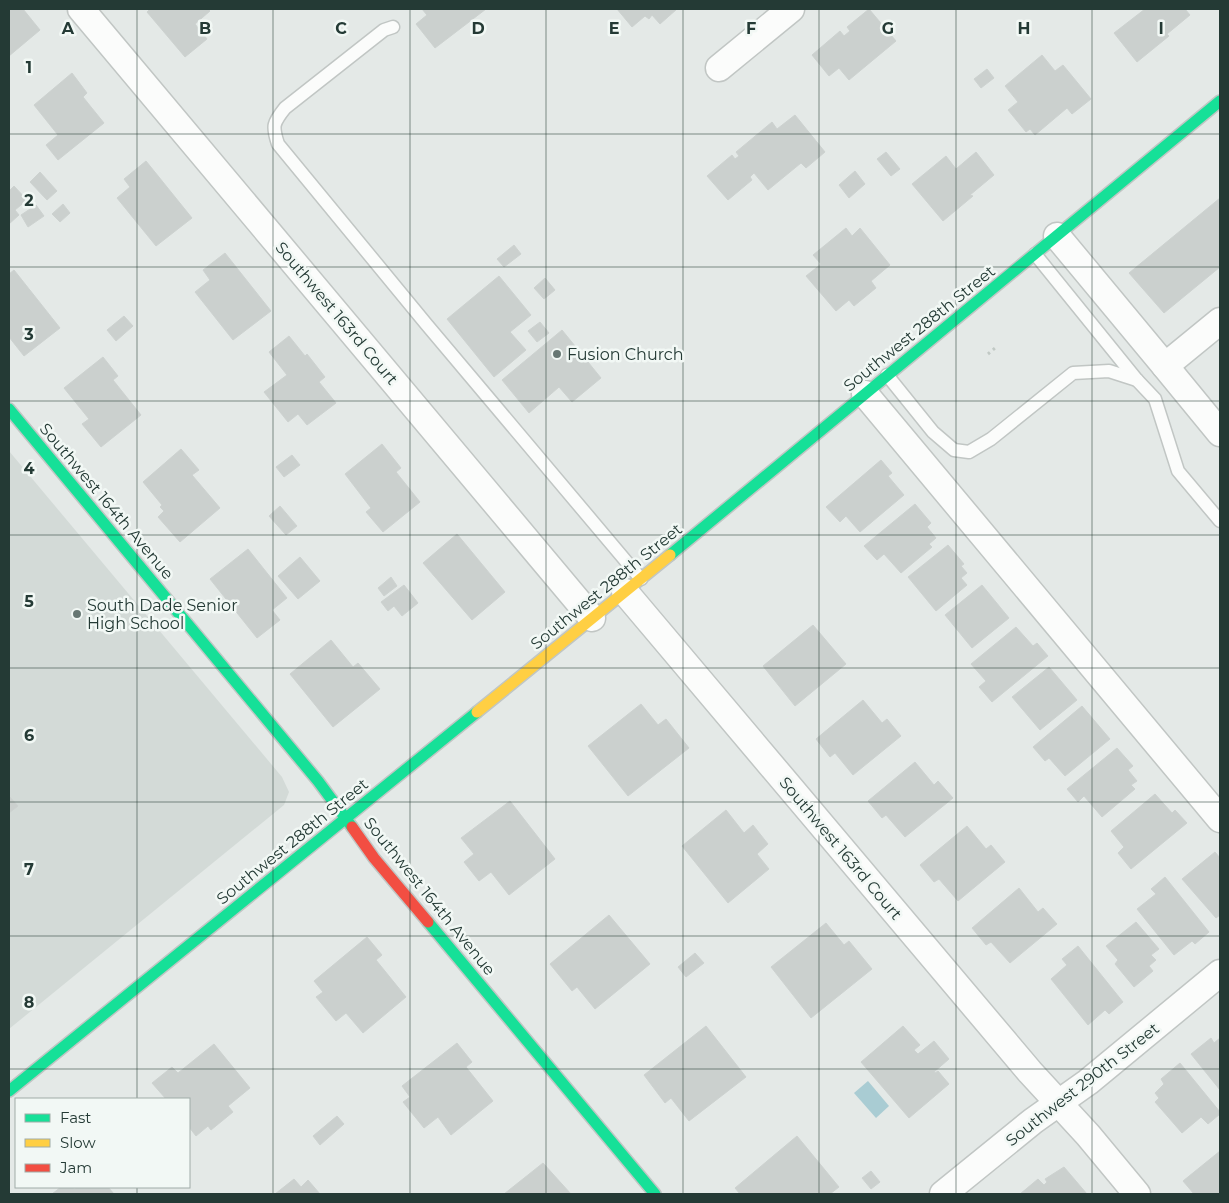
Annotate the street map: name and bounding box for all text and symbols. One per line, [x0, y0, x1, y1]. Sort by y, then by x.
text: A [61, 19, 75, 38]
text: B [199, 19, 211, 38]
text: C [335, 19, 347, 38]
text: D [471, 19, 485, 38]
text: E [609, 19, 619, 38]
text: F [746, 19, 756, 38]
text: G [882, 19, 894, 38]
text: H [1018, 19, 1030, 38]
text: I [1158, 19, 1164, 38]
text: 1 [26, 58, 32, 77]
text: 2 [24, 191, 34, 210]
street label: Southwest 163rd Court [271, 238, 402, 389]
street label: Southwest 288th Street [840, 261, 999, 395]
text: 3 [23, 325, 34, 344]
place label: Fusion Church [567, 345, 684, 364]
marker: Fusion Church [551, 348, 563, 360]
street label: Southwest 164th Avenue [36, 419, 177, 583]
text: 4 [23, 459, 35, 478]
street label: Southwest 288th Street [527, 519, 686, 653]
text: 5 [24, 592, 34, 611]
place label: South Dade Senior High School [87, 596, 238, 633]
marker: South Dade Senior High School [71, 608, 83, 620]
text: 6 [24, 726, 34, 745]
street label: Southwest 163rd Court [775, 773, 906, 924]
street label: Southwest 288th Street [213, 774, 372, 908]
street label: Southwest 164th Avenue [360, 813, 499, 979]
text: 7 [24, 860, 34, 879]
text: 8 [24, 993, 34, 1012]
street label: Southwest 290th Street [1002, 1018, 1163, 1150]
legend [15, 1098, 190, 1188]
text: Fast [60, 1108, 91, 1127]
text: Slow [60, 1133, 96, 1152]
text: Jam [59, 1158, 92, 1177]

